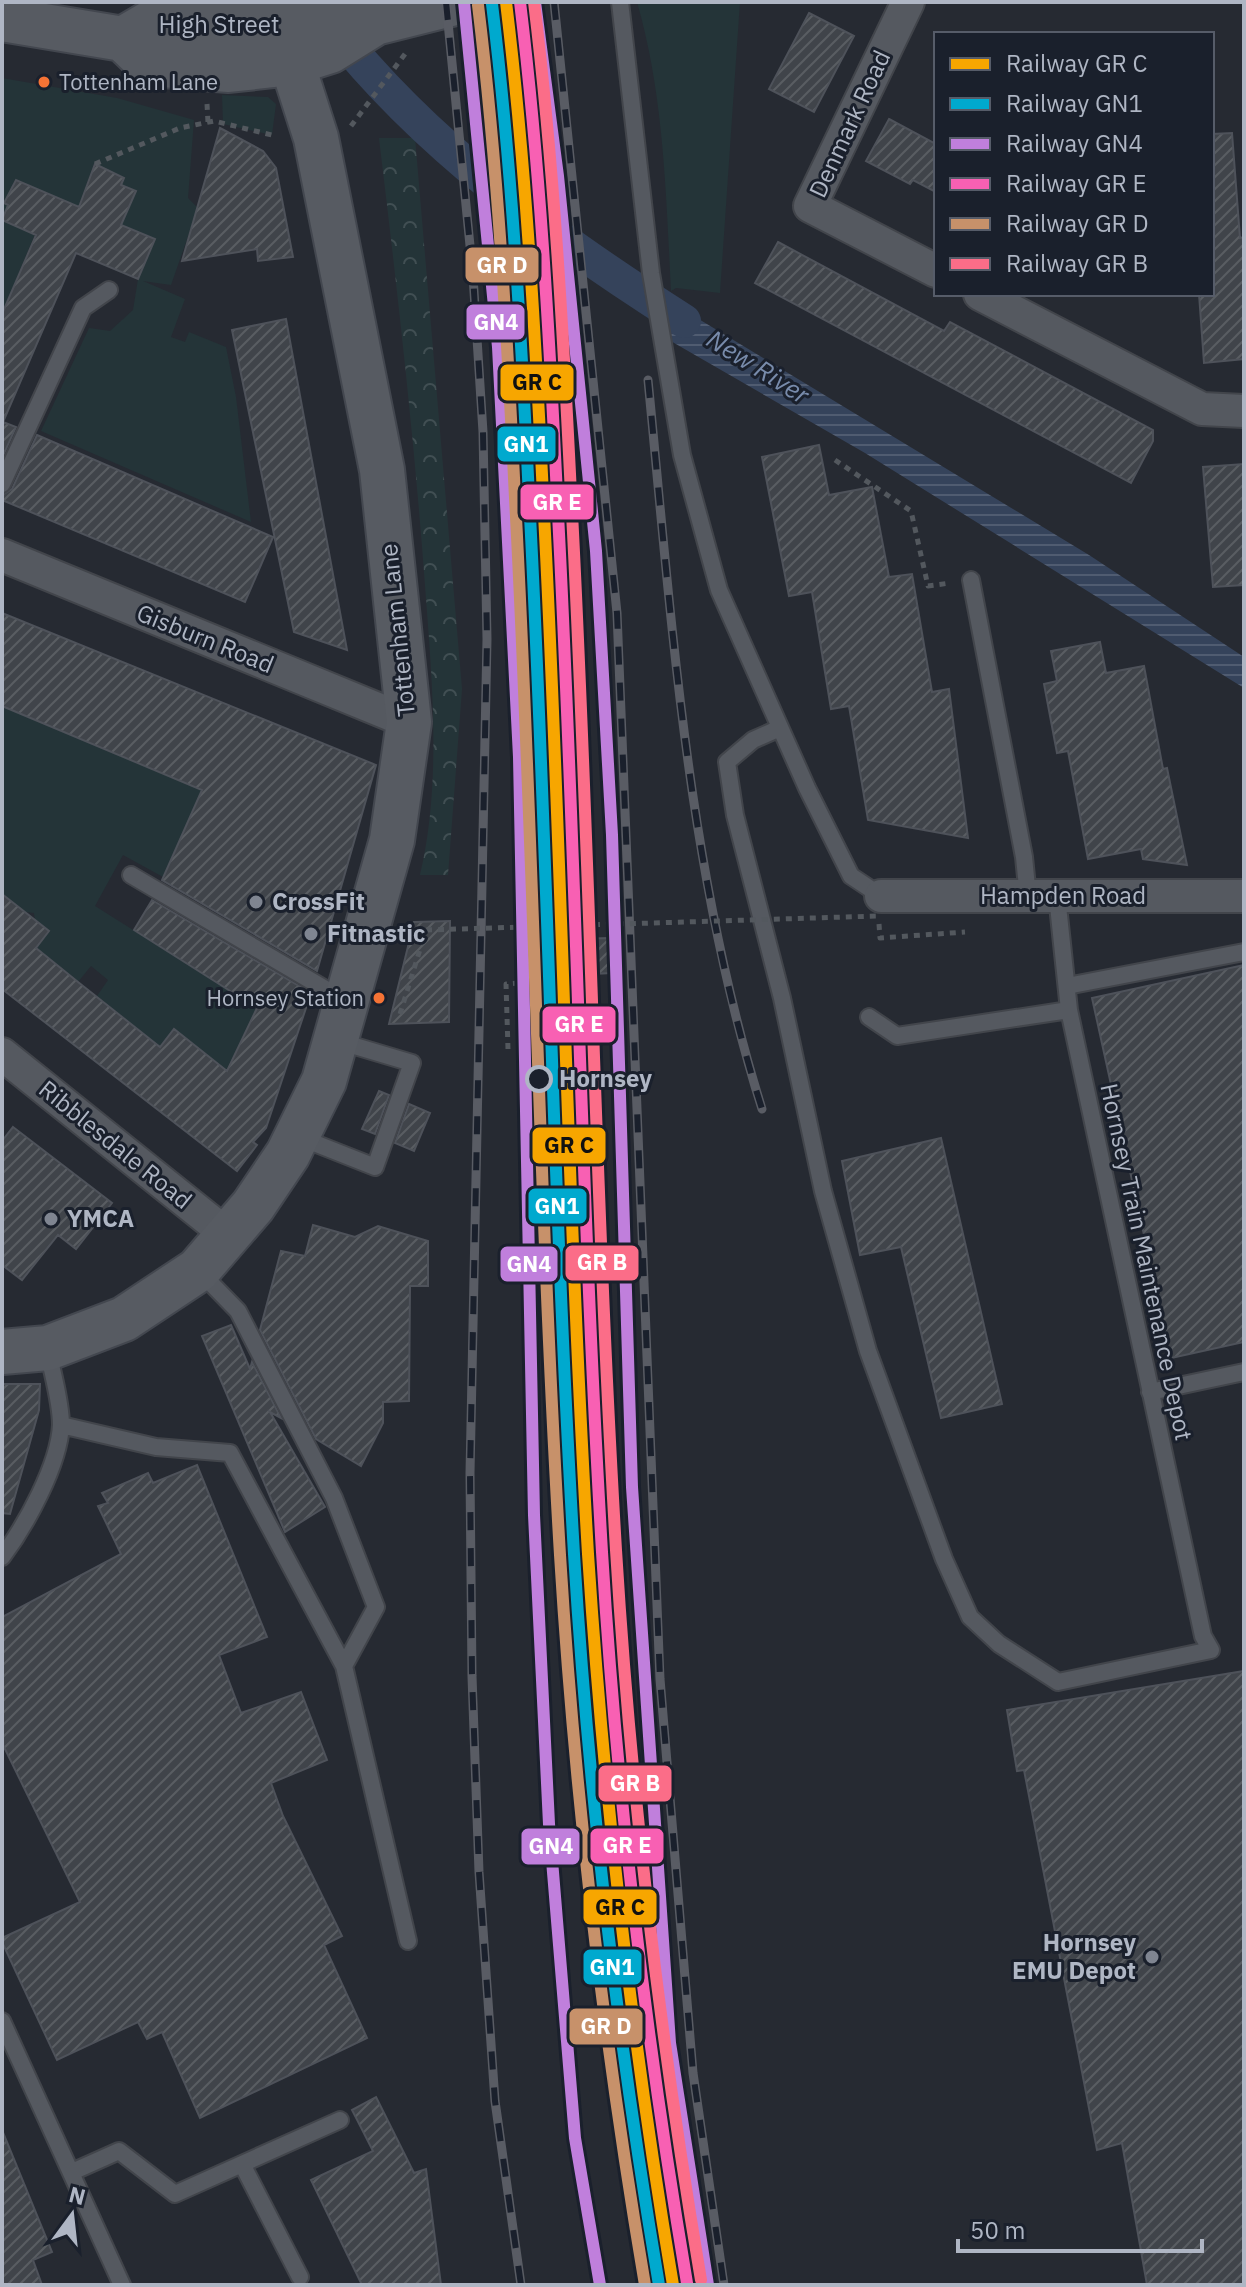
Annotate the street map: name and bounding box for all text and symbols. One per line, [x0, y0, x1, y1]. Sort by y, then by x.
street label: High Street [159, 8, 279, 40]
legend [934, 32, 1214, 296]
street label: Denmark Road [801, 45, 897, 202]
text: Railway GR C [1006, 47, 1148, 79]
place label: Tottenham Lane [59, 67, 218, 96]
marker: Tottenham Lane [36, 74, 52, 90]
text: Railway GN1 [1006, 87, 1143, 119]
text: Railway GN4 [1006, 127, 1143, 159]
text: Railway GR E [1006, 167, 1147, 199]
text: Railway GR D [1006, 207, 1149, 239]
line badge: GR D [464, 246, 540, 284]
text: Railway GR B [1006, 247, 1148, 279]
text: GR D [476, 250, 528, 279]
line badge: GN4 [465, 303, 526, 341]
text: GN4 [474, 307, 518, 336]
water label: New River [701, 321, 817, 412]
line badge: GR C [499, 363, 575, 402]
text: GR C [512, 367, 562, 396]
line badge: GN1 [496, 425, 557, 463]
text: GN1 [504, 429, 548, 458]
line badge: GR E [519, 483, 595, 521]
text: GR E [532, 487, 582, 516]
street label: Tottenham Lane [372, 542, 422, 718]
street label: Gisburn Road [132, 596, 279, 680]
street label: Hampden Road [980, 879, 1146, 911]
place label: CrossFit [272, 885, 365, 917]
marker: CrossFit [247, 893, 265, 911]
place label: Fitnastic [327, 917, 425, 949]
marker: Fitnastic [302, 925, 320, 943]
place label: Hornsey Station [206, 983, 364, 1012]
marker: Hornsey Station [371, 990, 387, 1006]
line badge: GR E [541, 1005, 617, 1044]
text: GR E [554, 1009, 604, 1038]
place label: Hornsey [559, 1062, 652, 1094]
marker: Hornsey [526, 1066, 552, 1092]
street label: Ribblesdale Road [33, 1073, 199, 1216]
street label: Hornsey Train Maintenance Depot [1093, 1080, 1200, 1443]
line badge: GR C [531, 1126, 607, 1165]
text: GR C [544, 1130, 594, 1159]
line badge: GN1 [527, 1187, 588, 1225]
text: GN1 [535, 1191, 579, 1220]
place label: YMCA [67, 1202, 134, 1234]
marker: YMCA [42, 1210, 60, 1228]
line badge: GR B [564, 1244, 640, 1282]
line badge: GN4 [499, 1245, 559, 1283]
text: GR B [577, 1247, 627, 1276]
text: GN4 [507, 1249, 551, 1278]
line badge: GR B [597, 1764, 673, 1803]
text: GR B [610, 1768, 660, 1797]
line badge: GN4 [520, 1827, 581, 1866]
line badge: GR E [589, 1827, 665, 1865]
text: GR E [602, 1830, 652, 1859]
text: GN4 [529, 1831, 573, 1860]
line badge: GR C [582, 1888, 658, 1926]
text: GR C [595, 1892, 645, 1921]
place label: Hornsey EMU Depot [1012, 1926, 1136, 1986]
line badge: GN1 [582, 1948, 643, 1986]
marker: Hornsey EMU Depot [1143, 1948, 1161, 1966]
text: GN1 [590, 1952, 634, 1981]
line badge: GR D [568, 2007, 644, 2046]
text: GR D [580, 2011, 632, 2040]
north arrow [32, 2175, 112, 2255]
text: N [66, 2179, 89, 2211]
scale bar [958, 2203, 1202, 2253]
text: 50 m [970, 2214, 1025, 2246]

